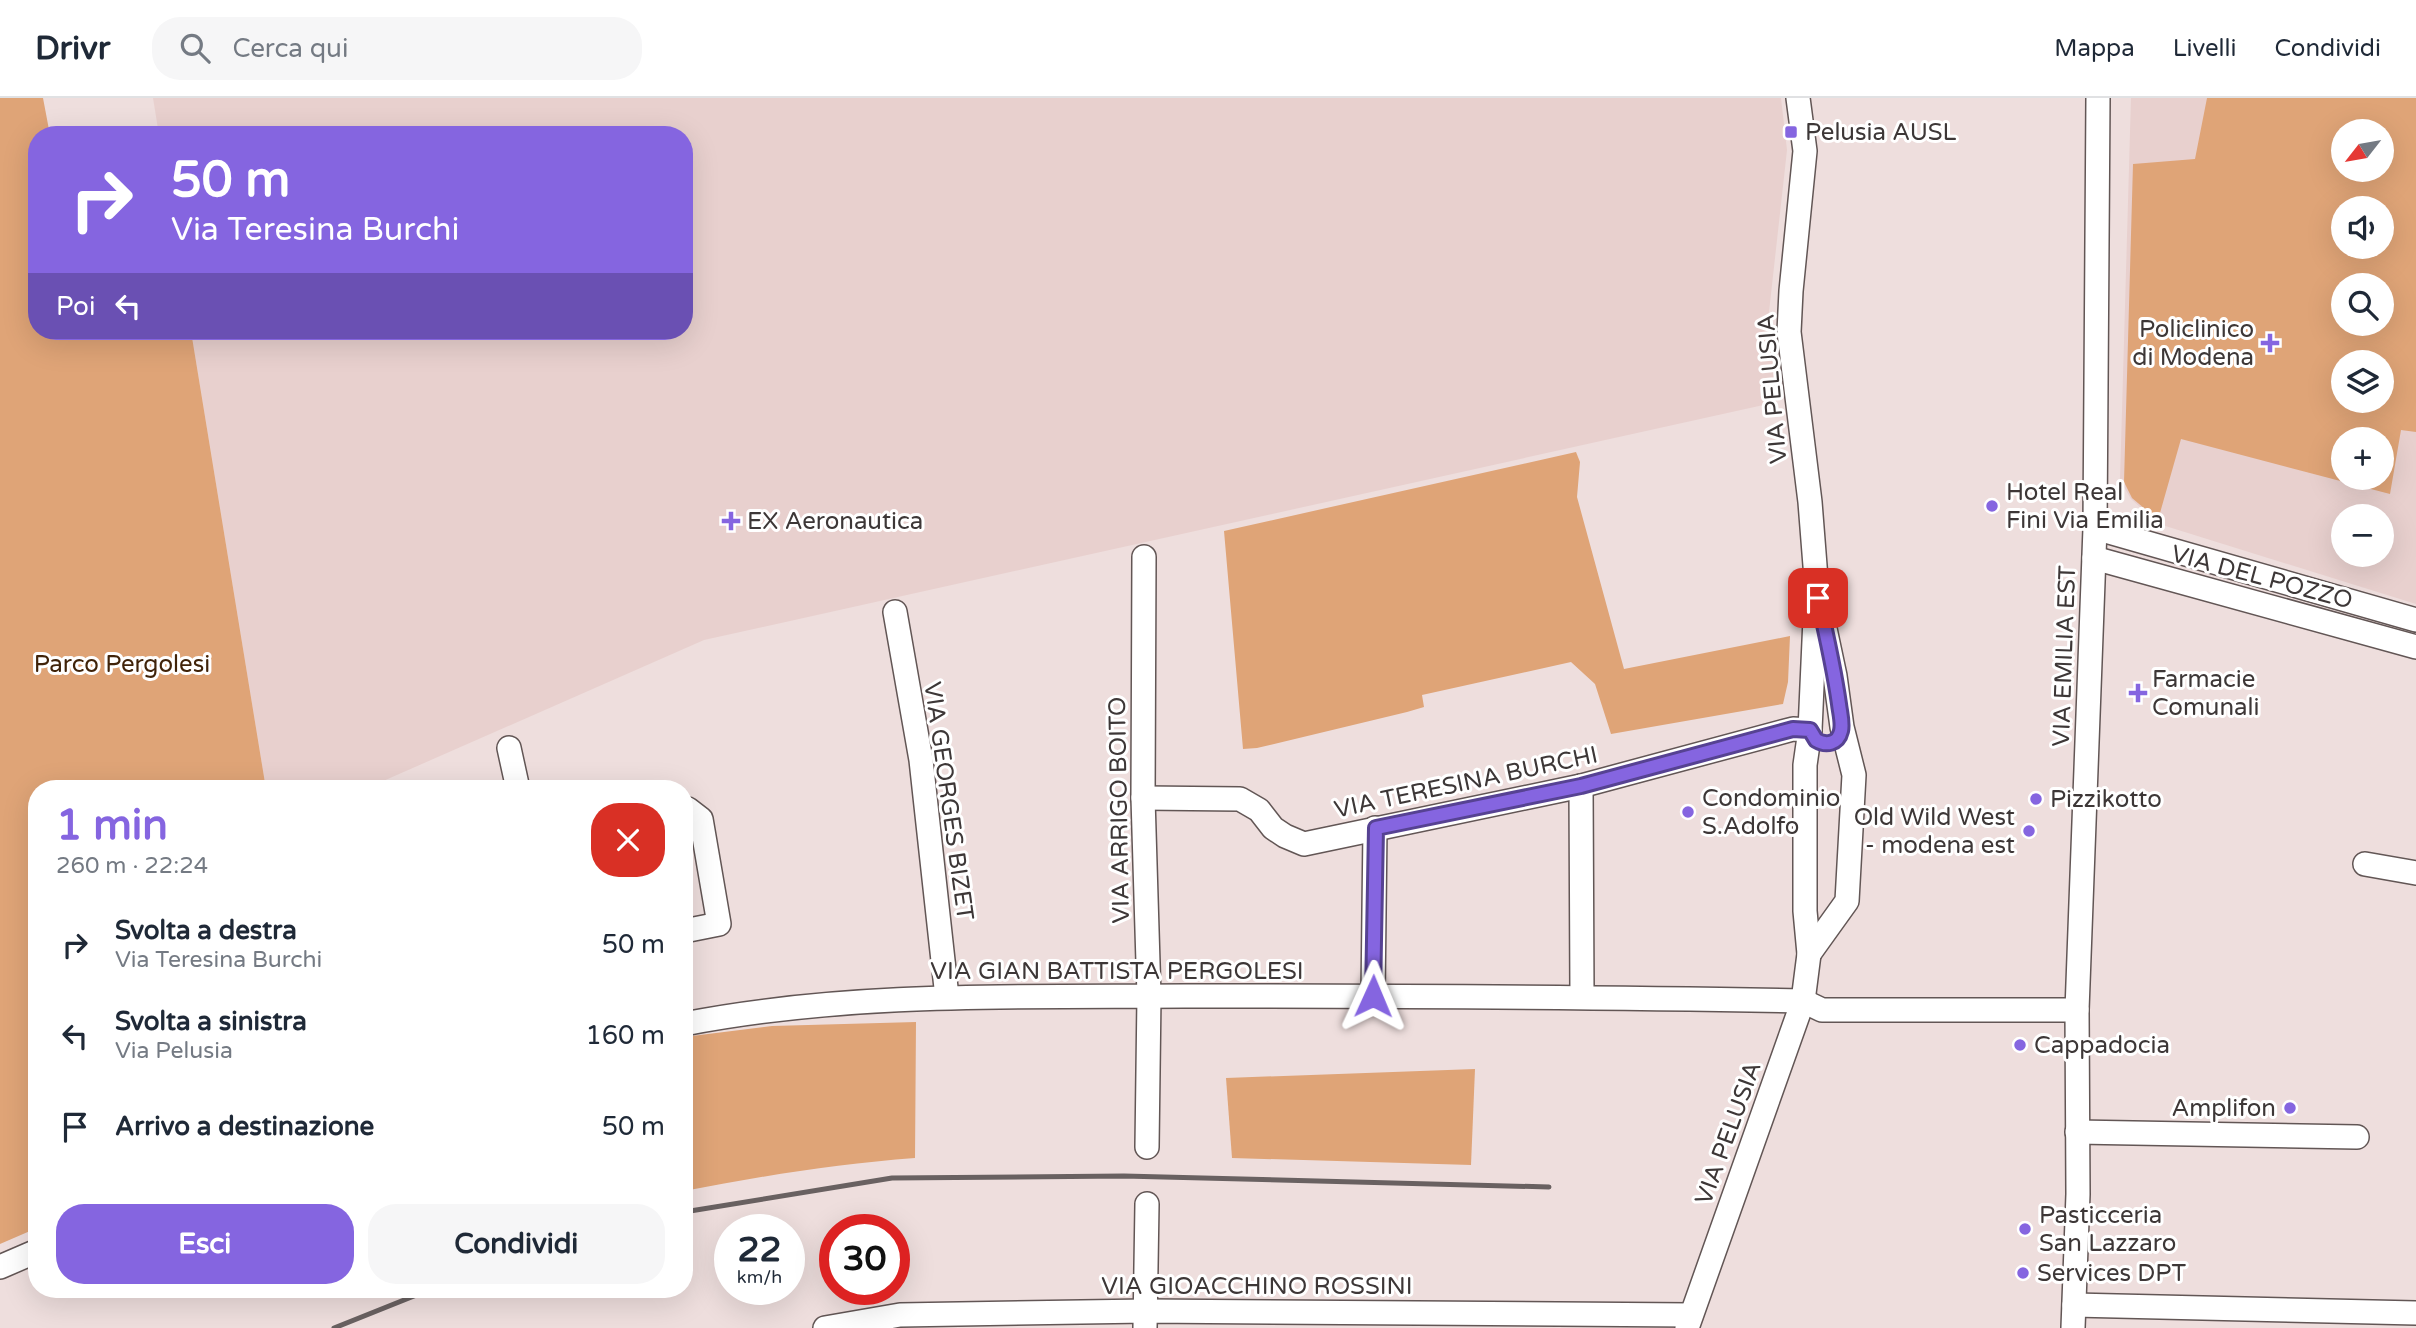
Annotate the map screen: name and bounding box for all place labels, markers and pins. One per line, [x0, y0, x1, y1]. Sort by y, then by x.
place label: Pelusia AUSL [1805, 118, 1957, 147]
marker: Pelusia AUSL [1783, 124, 1799, 140]
place label: Policlinico di Modena [2132, 315, 2254, 372]
marker: Policlinico di Modena [2260, 333, 2280, 353]
place label: Hotel Real Fini Via Emilia [2006, 478, 2164, 535]
marker: Hotel Real Fini Via Emilia [1984, 498, 2000, 514]
place label: EX Aeronautica [747, 507, 923, 536]
marker: EX Aeronautica [721, 511, 741, 531]
pin [1788, 568, 1848, 628]
place label: Farmacie Comunali [2152, 665, 2260, 722]
marker: Farmacie Comunali [2130, 685, 2146, 701]
place label: Condominio S.Adolfo [1702, 784, 1840, 841]
place label: Pizzikotto [2050, 785, 2162, 814]
marker: Pizzikotto [2028, 791, 2044, 807]
place label: Old Wild West - modena est [1854, 803, 2015, 860]
marker: Condominio S.Adolfo [1680, 804, 1696, 820]
marker: Old Wild West - modena est [2021, 823, 2037, 839]
place label: Cappadocia [2034, 1031, 2170, 1060]
marker: Cappadocia [2012, 1037, 2028, 1053]
place label: Amplifon [2171, 1094, 2276, 1123]
marker: Amplifon [2282, 1100, 2298, 1116]
place label: Pasticceria San Lazzaro [2039, 1201, 2176, 1258]
marker: Pasticceria San Lazzaro [2017, 1221, 2033, 1237]
place label: Services DPT [2037, 1259, 2186, 1288]
marker: Services DPT [2015, 1265, 2031, 1281]

